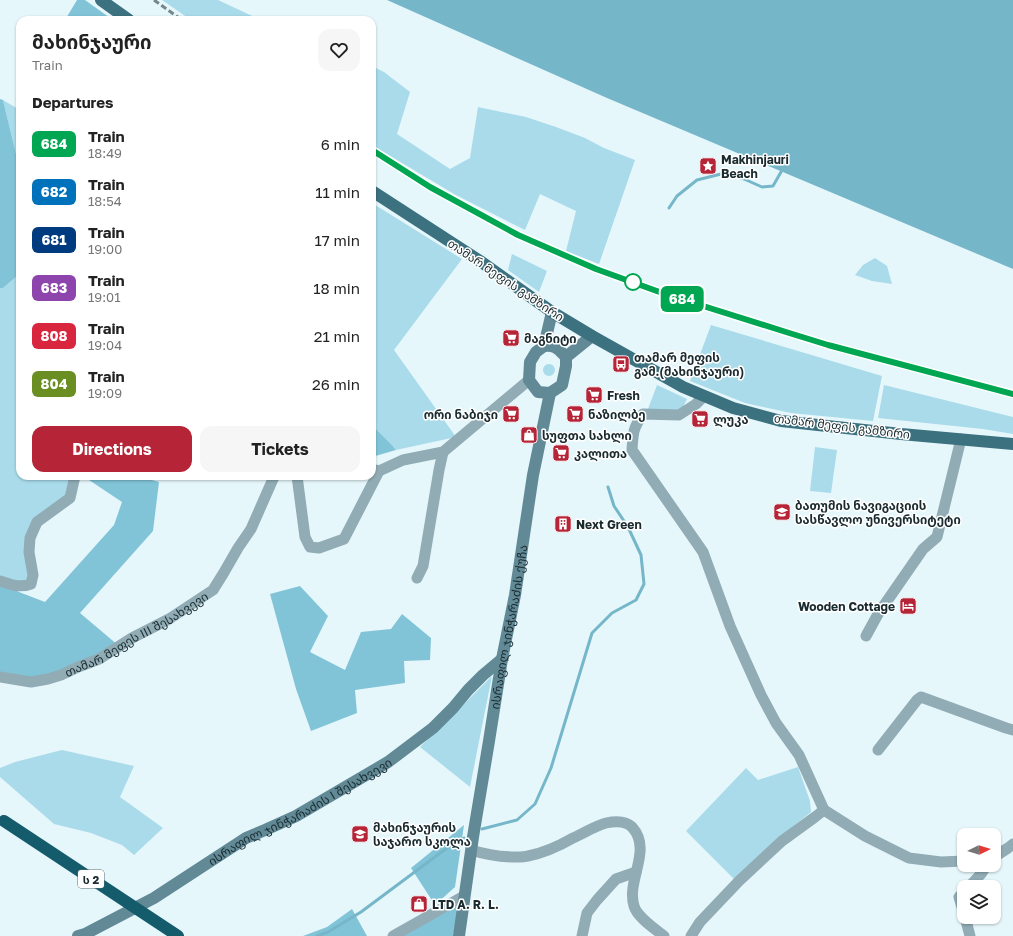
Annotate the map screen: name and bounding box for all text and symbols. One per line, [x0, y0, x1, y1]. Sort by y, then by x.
button: heart [318, 29, 360, 71]
text: მახინჯაური [32, 30, 152, 53]
text: Train [32, 57, 63, 73]
text: Departures [32, 93, 113, 111]
text: Train [88, 127, 125, 145]
text: 684 [41, 135, 67, 152]
text: 6 min [321, 135, 360, 153]
text: 18:49 [88, 145, 122, 161]
place label: Makhinjauri Beach [721, 152, 789, 181]
place icon: Makhinjauri Beach [698, 156, 718, 176]
text: Train [88, 175, 125, 193]
text: 682 [41, 183, 67, 200]
text: 11 min [315, 183, 360, 201]
text: 18:54 [88, 193, 122, 209]
text: Train [88, 223, 125, 241]
text: 681 [41, 231, 67, 248]
text: 17 min [315, 231, 360, 249]
street label: თამარ მეფის გამზირი [445, 236, 567, 325]
text: 19:00 [88, 241, 122, 257]
text: Train [88, 271, 125, 289]
unlabelled marker [624, 273, 642, 291]
text: 683 [41, 279, 67, 296]
text: 18 min [313, 279, 360, 297]
line badge: 684 [659, 286, 705, 312]
text: 19:01 [88, 289, 120, 305]
text: 684 [669, 290, 695, 307]
text: Train [88, 319, 125, 337]
text: 808 [40, 327, 68, 344]
text: 21 min [314, 327, 360, 345]
supermarket icon: მაგნიტი [501, 328, 521, 348]
place label: მაგნიტი [524, 331, 577, 346]
text: 19:04 [88, 337, 122, 353]
place label: თამარ მეფის გამ.(მახინჯაური) [634, 350, 744, 379]
bus stop icon: თამარ მეფის გამ.(მახინჯაური) [611, 354, 631, 374]
text: Train [88, 367, 125, 385]
text: 804 [41, 375, 67, 392]
text: 26 min [312, 375, 360, 393]
text: 19:09 [88, 385, 122, 401]
supermarket icon: Fresh [584, 385, 604, 405]
place label: Fresh [607, 388, 640, 403]
supermarket icon: ორი ნაბიჯი [501, 404, 521, 424]
supermarket icon: ნაზილბე [565, 404, 585, 424]
place label: ორი ნაბიჯი [424, 407, 498, 422]
place label: ნაზილბე [588, 407, 646, 423]
supermarket icon: ლუკა [690, 409, 710, 429]
street label: თამარ მეფის გამზირი [773, 410, 911, 442]
place label: ლუკა [713, 412, 748, 428]
shop icon: სუფთა სახლი [519, 425, 539, 445]
button: Directions [32, 426, 192, 472]
button: Tickets [200, 426, 360, 472]
place label: სუფთა სახლი [542, 428, 632, 444]
supermarket icon: კალითა [551, 443, 571, 463]
place label: კალითა [574, 446, 627, 462]
place label: ბათუმის ნავიგაციის სასწავლო უნივერსიტეტი [795, 498, 961, 528]
school or university icon: ბათუმის ნავიგაციის სასწავლო უნივერსიტეტი [772, 502, 792, 522]
building icon: Next Green [553, 514, 573, 534]
place label: Next Green [576, 517, 642, 532]
street label: ისრაფილ ჯინჭარაძის ქუჩა [487, 544, 530, 710]
street label: თამარ მეფეს III შესახვევი [62, 588, 211, 680]
hotel icon: Wooden Cottage [898, 596, 918, 616]
place label: Wooden Cottage [798, 599, 895, 614]
street label: ისრაფილ ჯინჭარაძის I შესახვევი [205, 754, 394, 868]
place label: მახინჯაურის საჯარო სკოლა [373, 820, 471, 850]
school or university icon: მახინჯაურის საჯარო სკოლა [350, 824, 370, 844]
north arrow [957, 828, 1001, 872]
map controls [957, 828, 1001, 924]
road number: ს 2 [78, 870, 104, 888]
button: layers [957, 880, 1001, 924]
shop icon: LTD A. R. L. [409, 894, 429, 914]
place label: LTD A. R. L. [432, 897, 499, 912]

